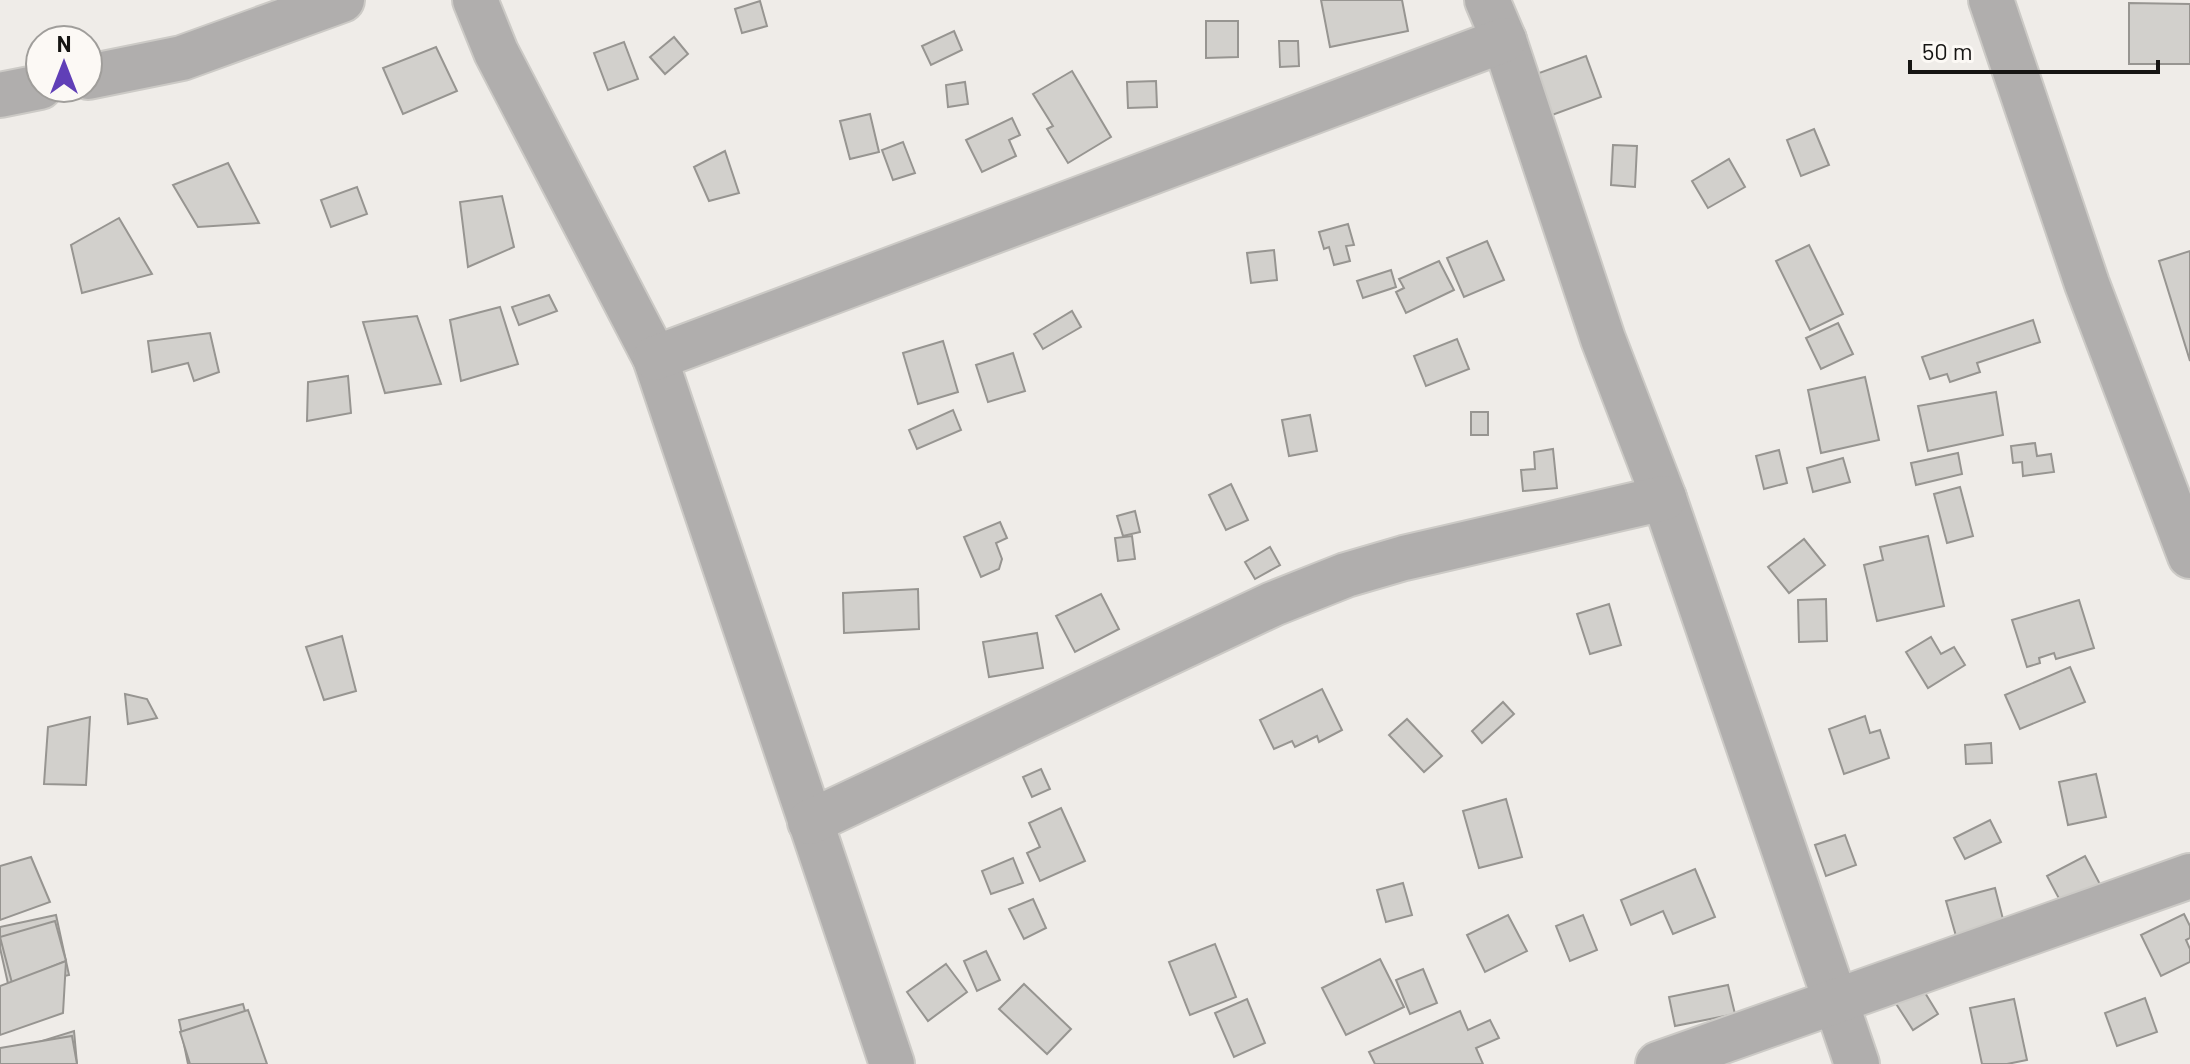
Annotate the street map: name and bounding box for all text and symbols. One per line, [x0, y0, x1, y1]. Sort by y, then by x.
north arrow [24, 24, 104, 104]
scale bar [1910, 24, 2158, 74]
text: N [57, 30, 71, 56]
text: 50 m [1922, 36, 1973, 65]

